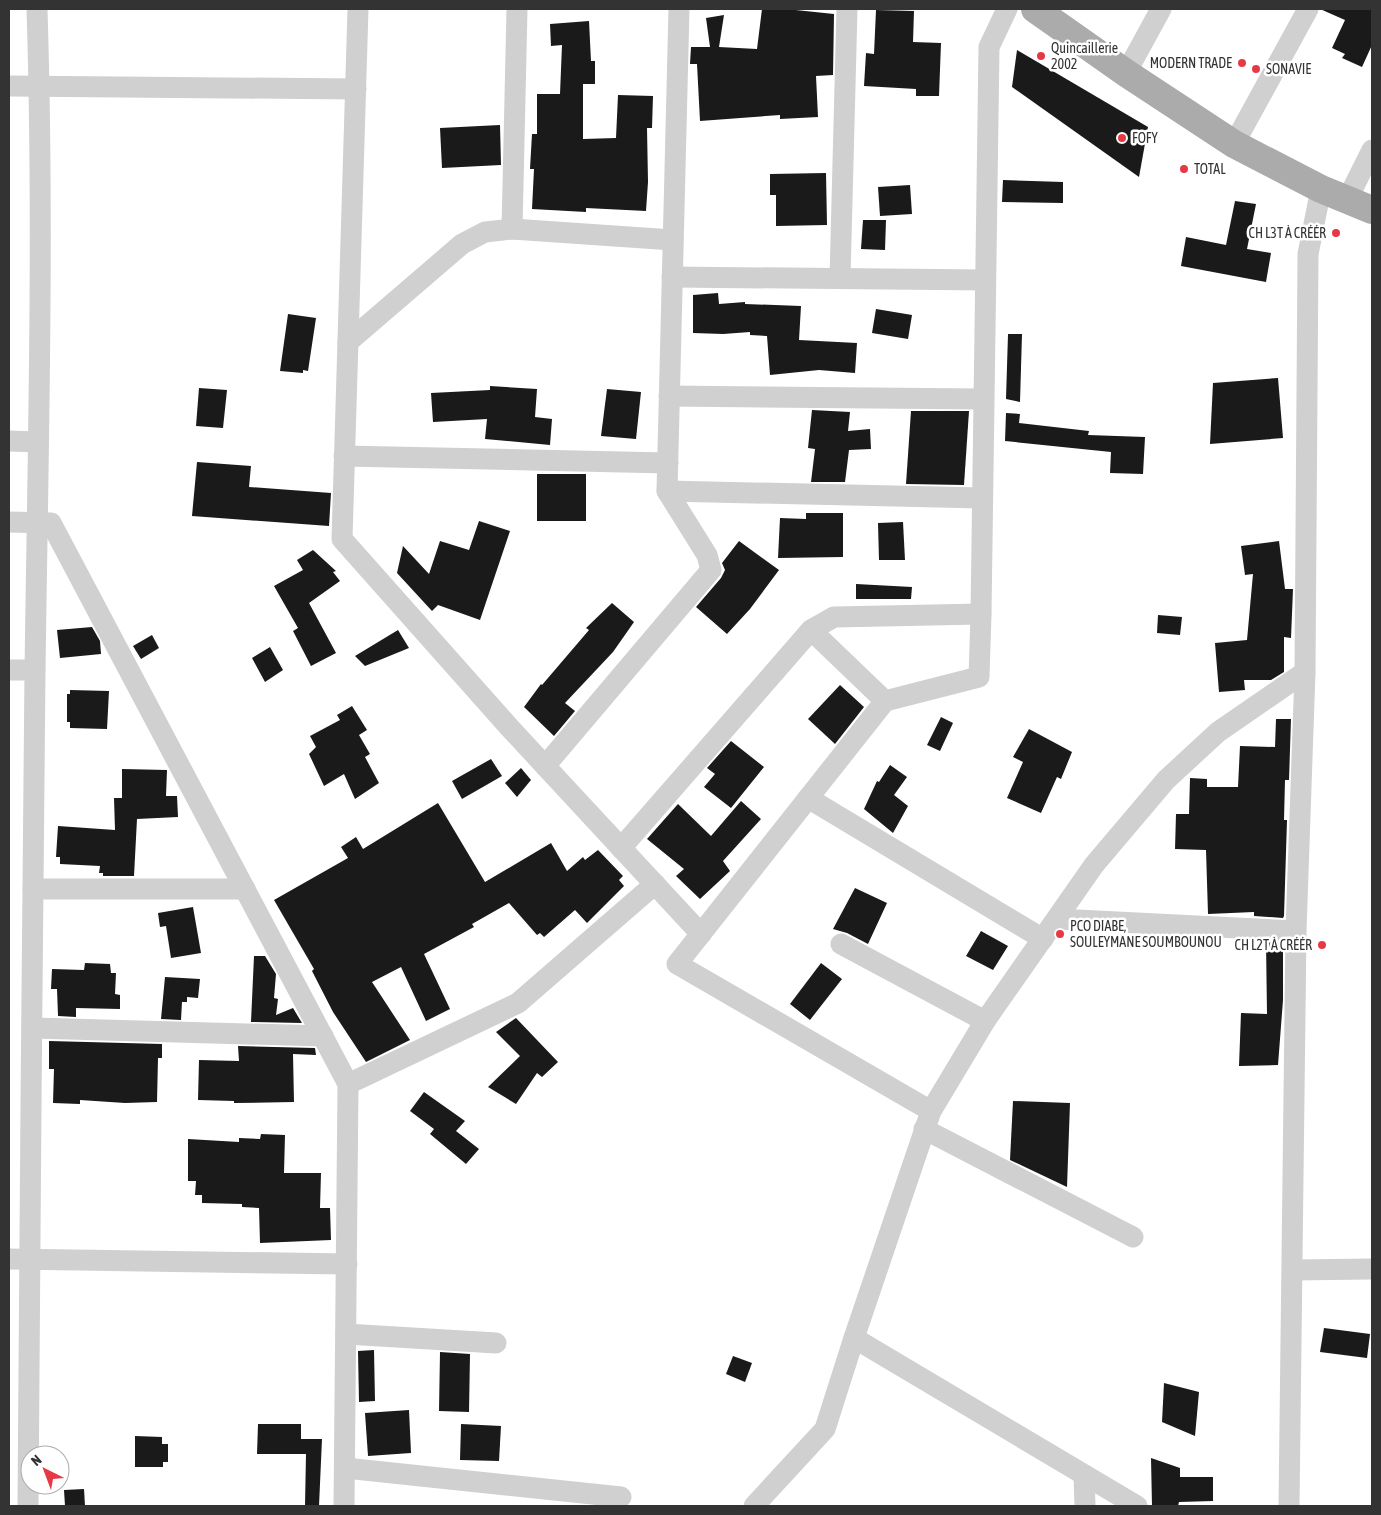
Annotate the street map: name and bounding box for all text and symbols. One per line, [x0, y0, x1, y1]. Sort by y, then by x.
place label: Quincaillerie 2002 [1051, 40, 1118, 72]
marker: Quincaillerie 2002 [1035, 50, 1047, 62]
place label: MODERN TRADE [1150, 55, 1232, 71]
marker: MODERN TRADE [1236, 57, 1248, 69]
place label: SONAVIE [1266, 61, 1311, 77]
marker: SONAVIE [1250, 63, 1262, 75]
place label: FOFY [1132, 130, 1158, 146]
marker: FOFY [1116, 132, 1128, 144]
place label: TOTAL [1194, 161, 1226, 177]
marker: TOTAL [1178, 163, 1190, 175]
place label: CH L3T À CRÉÉR [1249, 225, 1326, 241]
marker: CH L3T À CRÉÉR [1330, 227, 1342, 239]
place label: PCO DIABE, SOULEYMANE SOUMBOUNOU [1070, 918, 1222, 950]
marker: PCO DIABE, SOULEYMANE SOUMBOUNOU [1054, 928, 1066, 940]
place label: CH L2T À CRÉÉR [1235, 937, 1312, 953]
marker: CH L2T À CRÉÉR [1316, 939, 1328, 951]
north arrow [20, 1445, 70, 1495]
text: N [28, 1452, 45, 1469]

